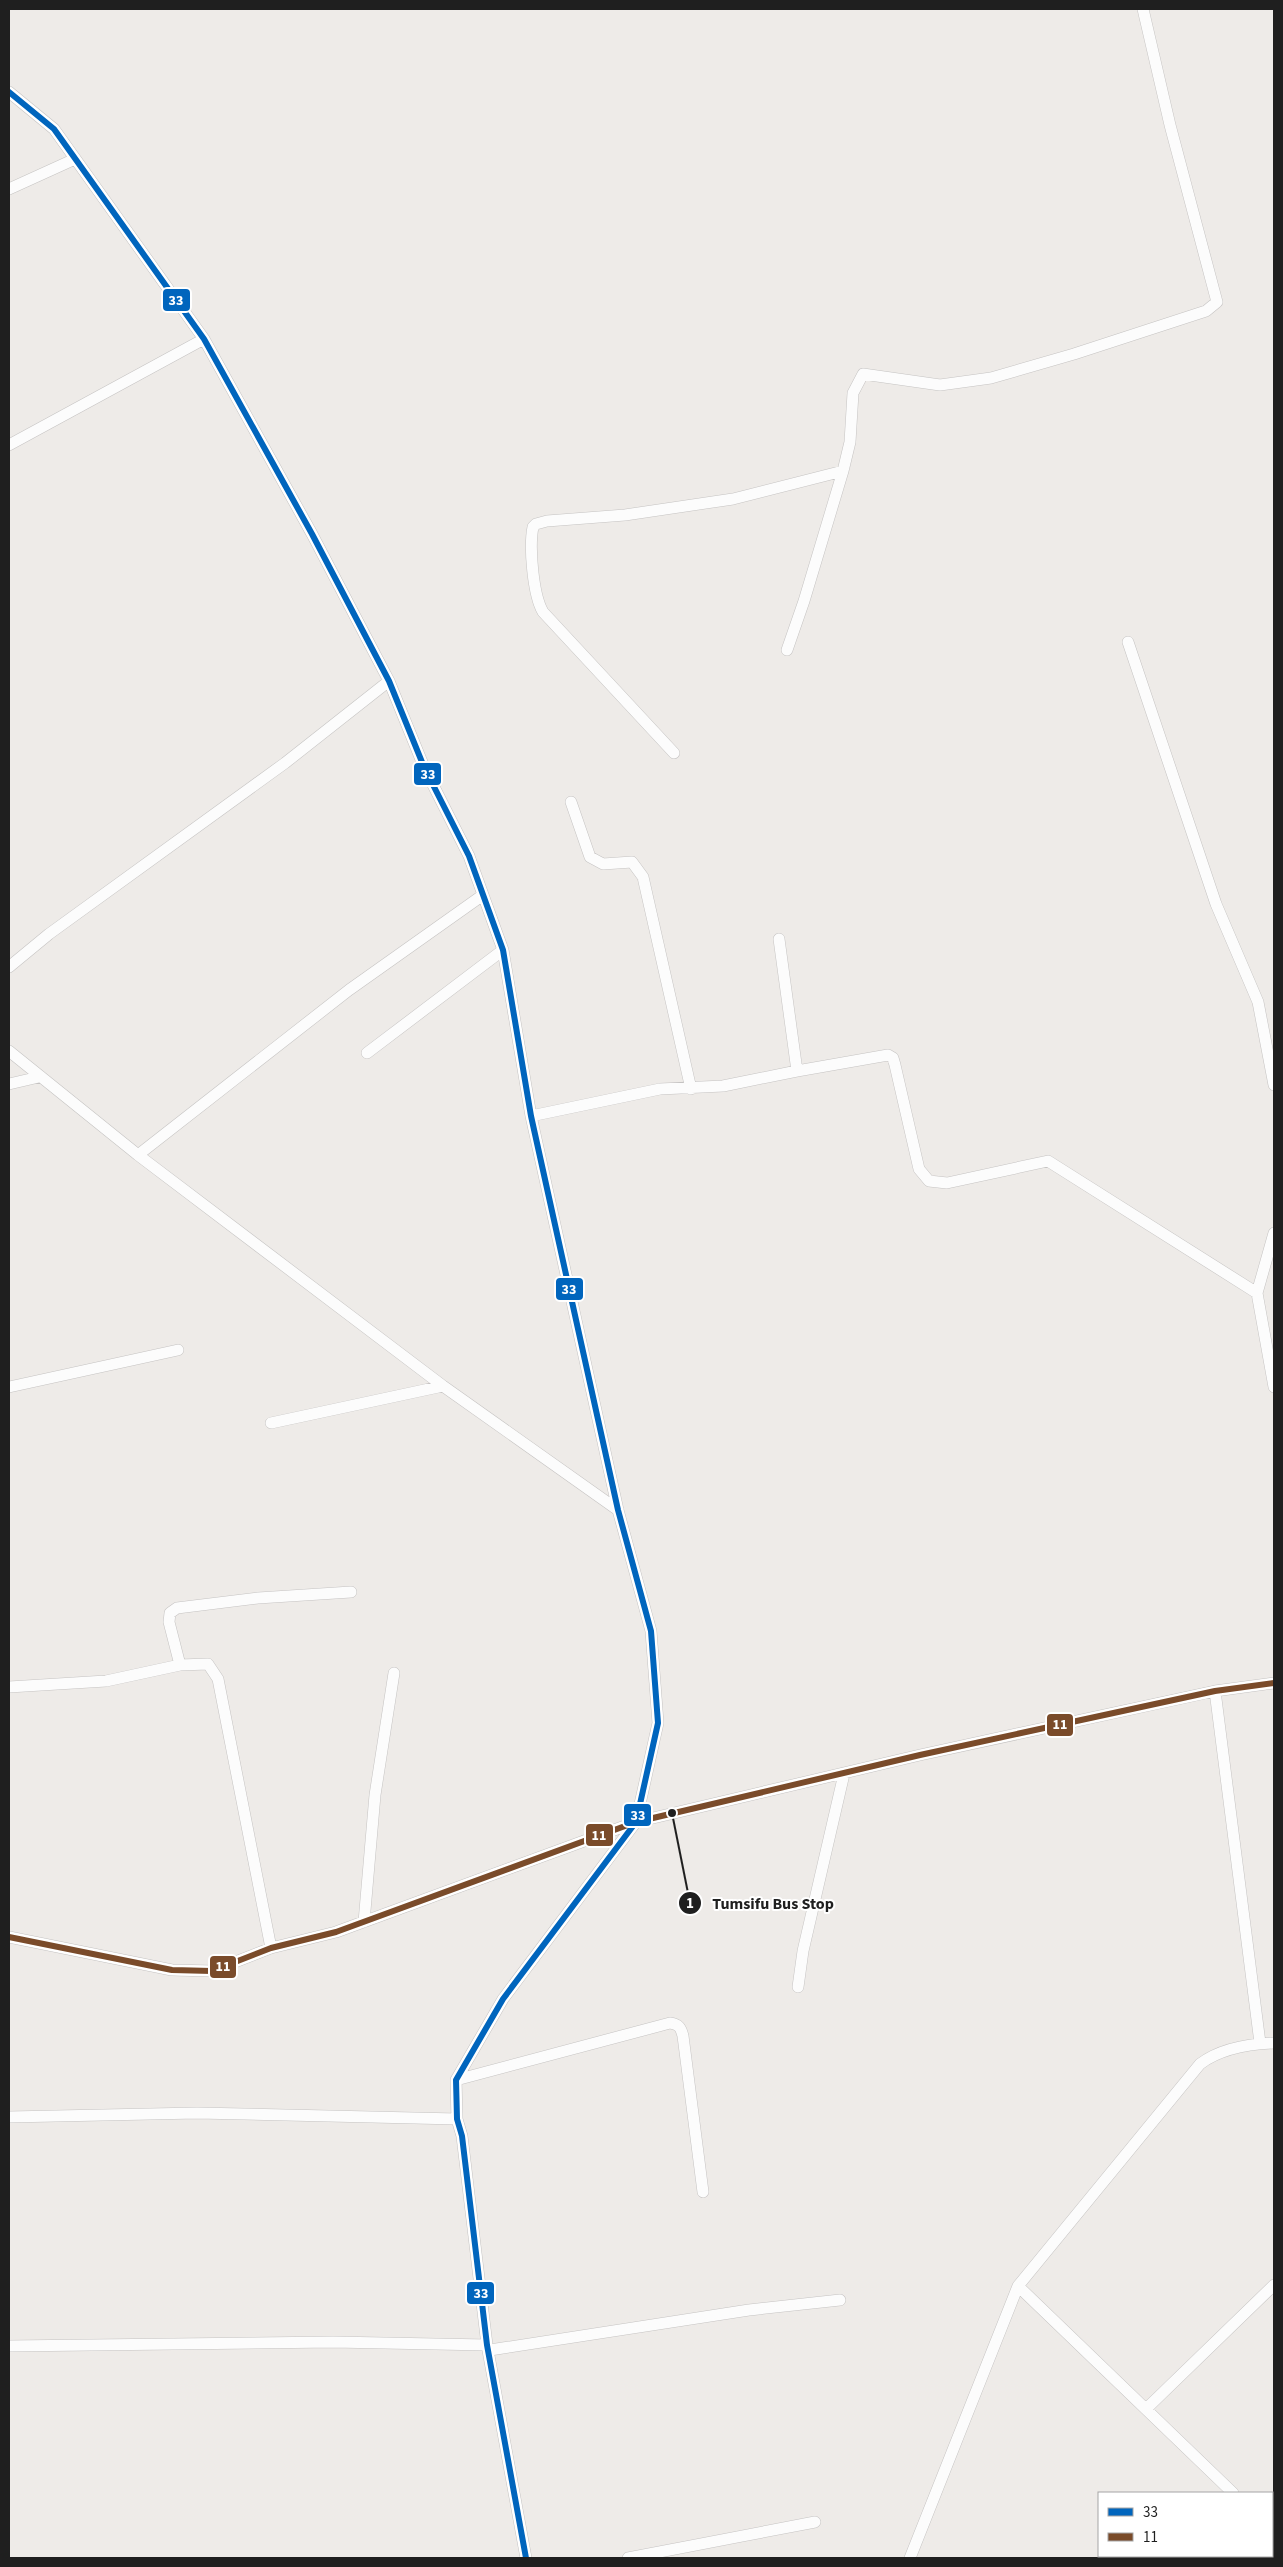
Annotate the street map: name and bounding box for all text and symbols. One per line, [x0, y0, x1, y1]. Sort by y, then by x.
line badge: 33 [162, 288, 191, 312]
text: 33 [169, 291, 183, 311]
line badge: 33 [413, 762, 442, 786]
text: 33 [421, 765, 435, 785]
line badge: 33 [555, 1277, 584, 1301]
text: 33 [562, 1280, 576, 1300]
line badge: 11 [1046, 1713, 1074, 1737]
text: 11 [1053, 1715, 1067, 1735]
line badge: 33 [623, 1803, 652, 1827]
text: 33 [631, 1806, 645, 1826]
line badge: 11 [585, 1823, 614, 1847]
text: 11 [592, 1826, 606, 1846]
callout: Tumsifu Bus Stop [677, 1887, 844, 1918]
text: 1 [686, 1893, 694, 1914]
text: Tumsifu Bus Stop [712, 1893, 834, 1915]
line badge: 11 [209, 1955, 237, 1979]
text: 11 [216, 1957, 230, 1977]
line badge: 33 [466, 2281, 495, 2305]
text: 33 [474, 2284, 488, 2304]
legend [1098, 2492, 1273, 2557]
text: 33 [1143, 2502, 1158, 2523]
text: 11 [1143, 2527, 1158, 2548]

